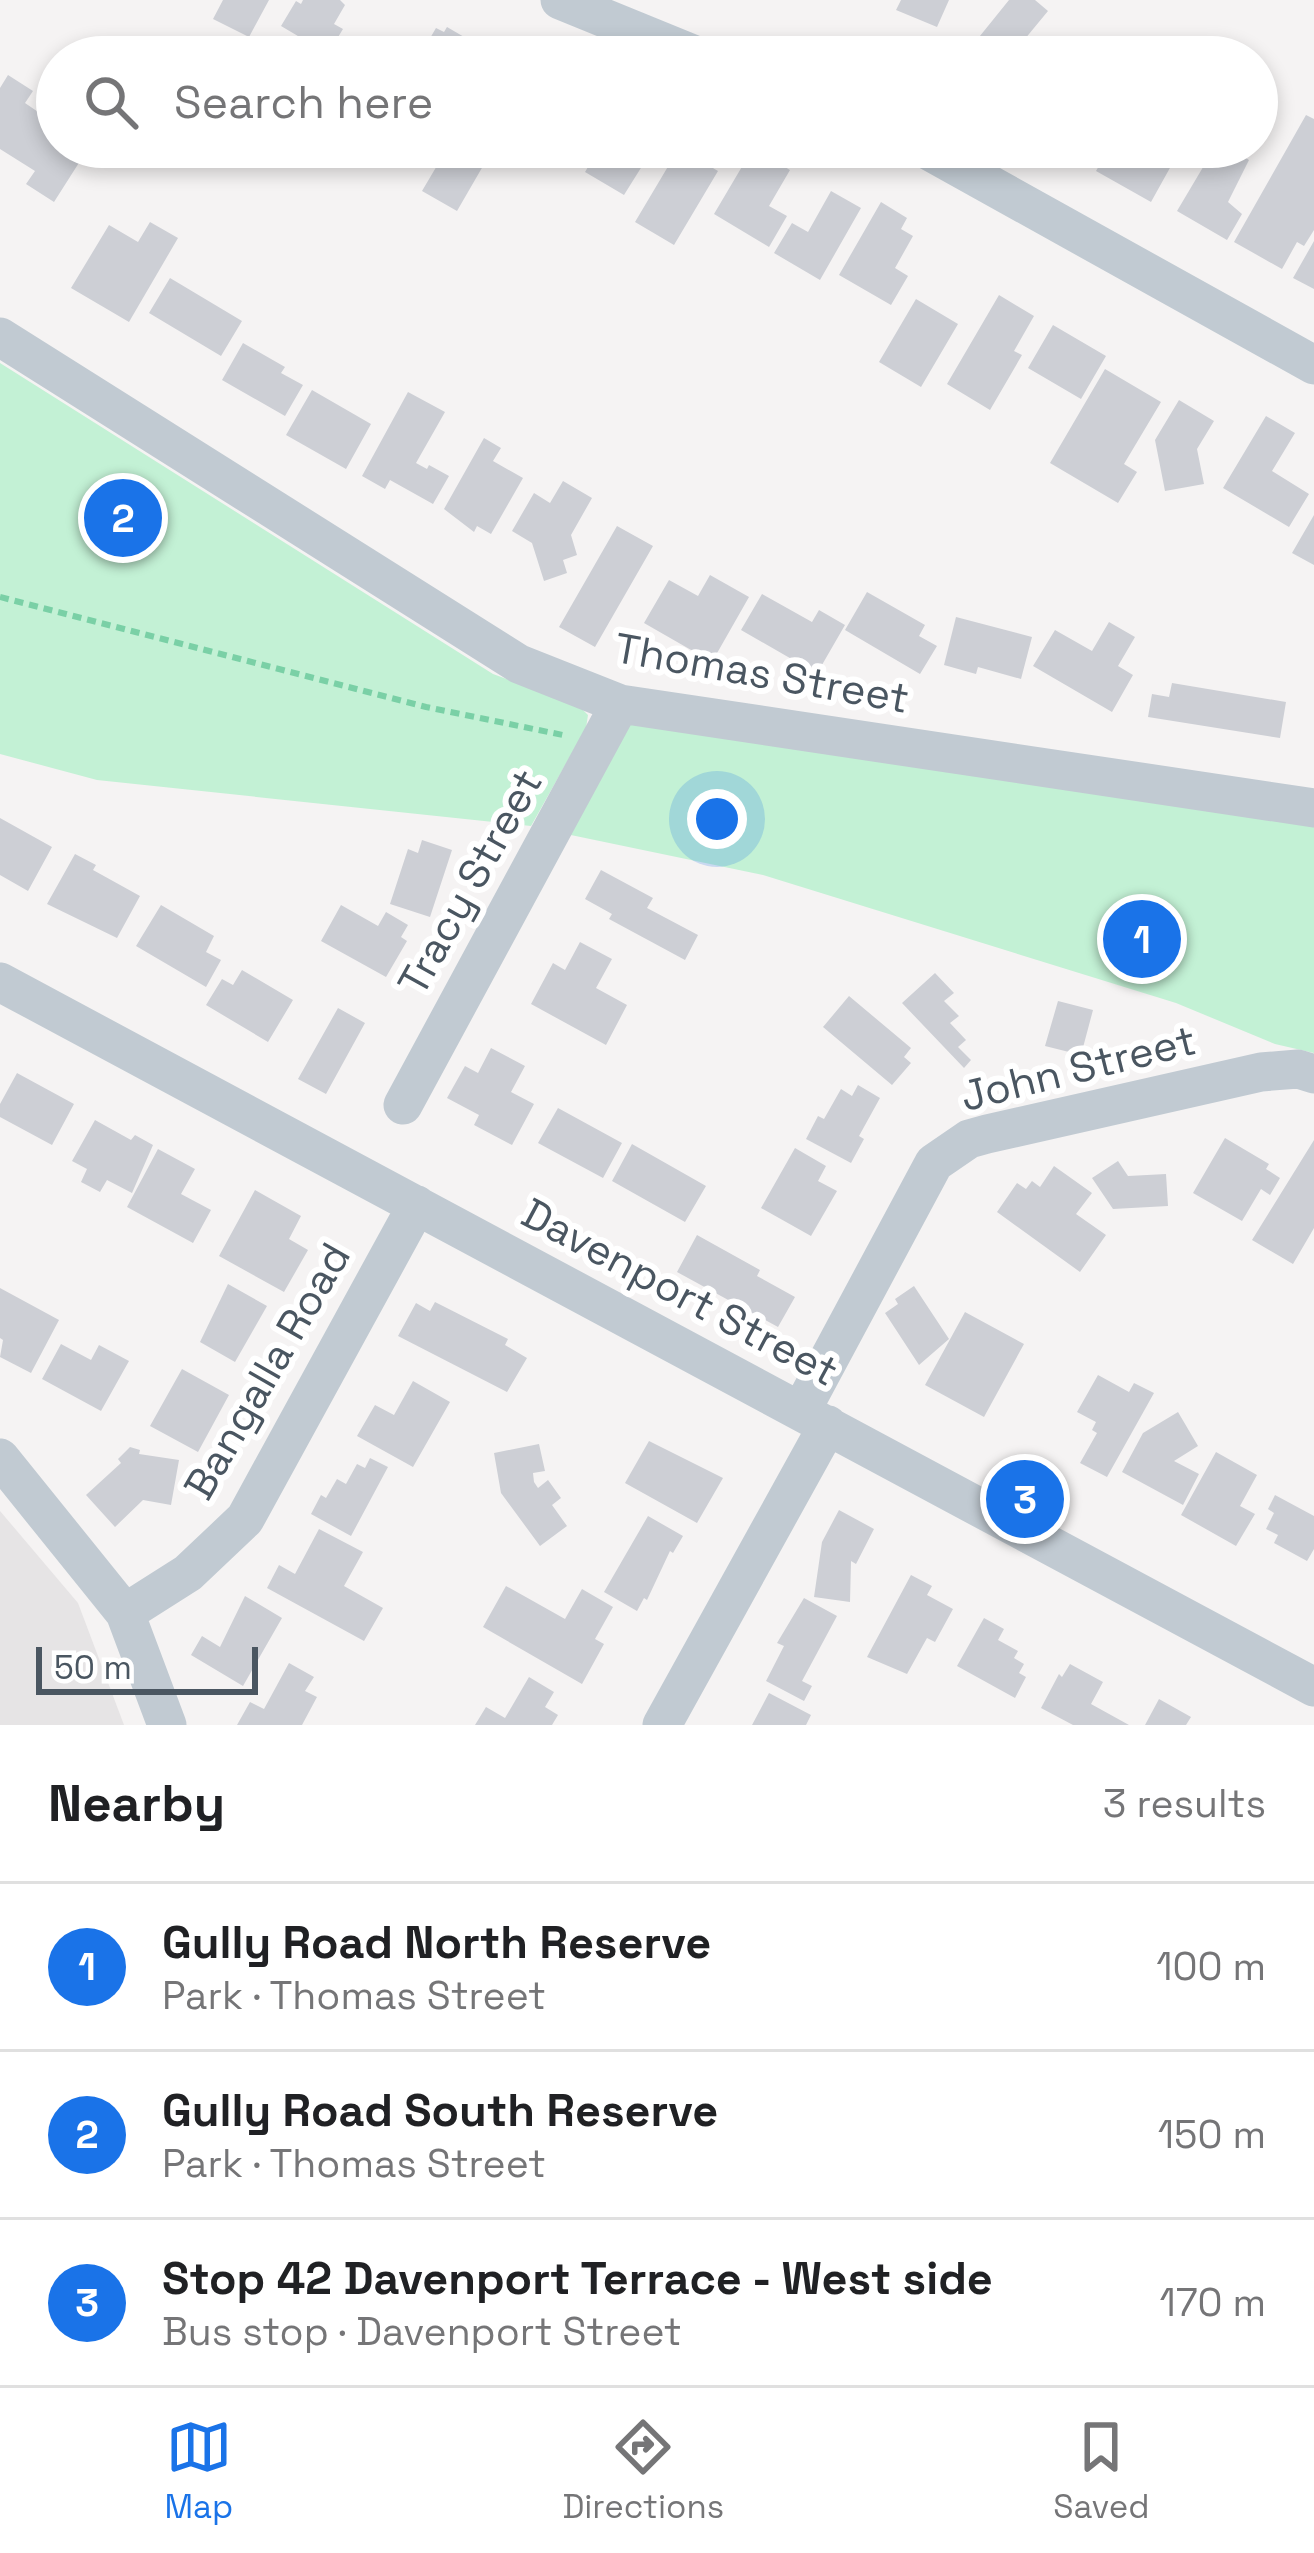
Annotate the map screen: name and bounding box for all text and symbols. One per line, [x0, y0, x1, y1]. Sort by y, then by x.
search box [36, 36, 1278, 168]
icon: search [78, 69, 144, 135]
text: Search here [174, 74, 433, 131]
pin: 2 [84, 473, 162, 563]
street label: Thomas Street [611, 621, 913, 725]
street label: Tracy Street [386, 760, 554, 1004]
your location [687, 789, 747, 849]
pin: 1 [1103, 894, 1181, 984]
street label: John Street [955, 1013, 1201, 1123]
street label: Davenport Street [513, 1186, 847, 1398]
street label: Bangalla Road [172, 1233, 362, 1509]
pin: 3 [986, 1454, 1064, 1544]
scale bar [36, 1641, 258, 1694]
text: 50 m [54, 1647, 132, 1689]
text: Nearby [48, 1771, 225, 1836]
text: 3 results [1103, 1779, 1266, 1828]
text: Gully Road North Reserve [162, 1914, 711, 1971]
text: 1 [78, 1942, 96, 1991]
text: 100 m [1156, 1942, 1266, 1991]
text: Park · Thomas Street [162, 1971, 546, 2020]
text: Gully Road South Reserve [162, 2082, 718, 2139]
text: 2 [75, 2110, 99, 2159]
text: 150 m [1158, 2110, 1266, 2159]
text: Park · Thomas Street [162, 2139, 546, 2188]
text: Stop 42 Davenport Terrace - West side [162, 2250, 993, 2307]
text: 3 [75, 2278, 99, 2327]
text: 170 m [1159, 2278, 1266, 2327]
text: Bus stop · Davenport Street [162, 2307, 682, 2356]
tab: Map [165, 2414, 233, 2528]
tab: Directions [562, 2414, 724, 2528]
tab: Saved [1053, 2414, 1149, 2528]

